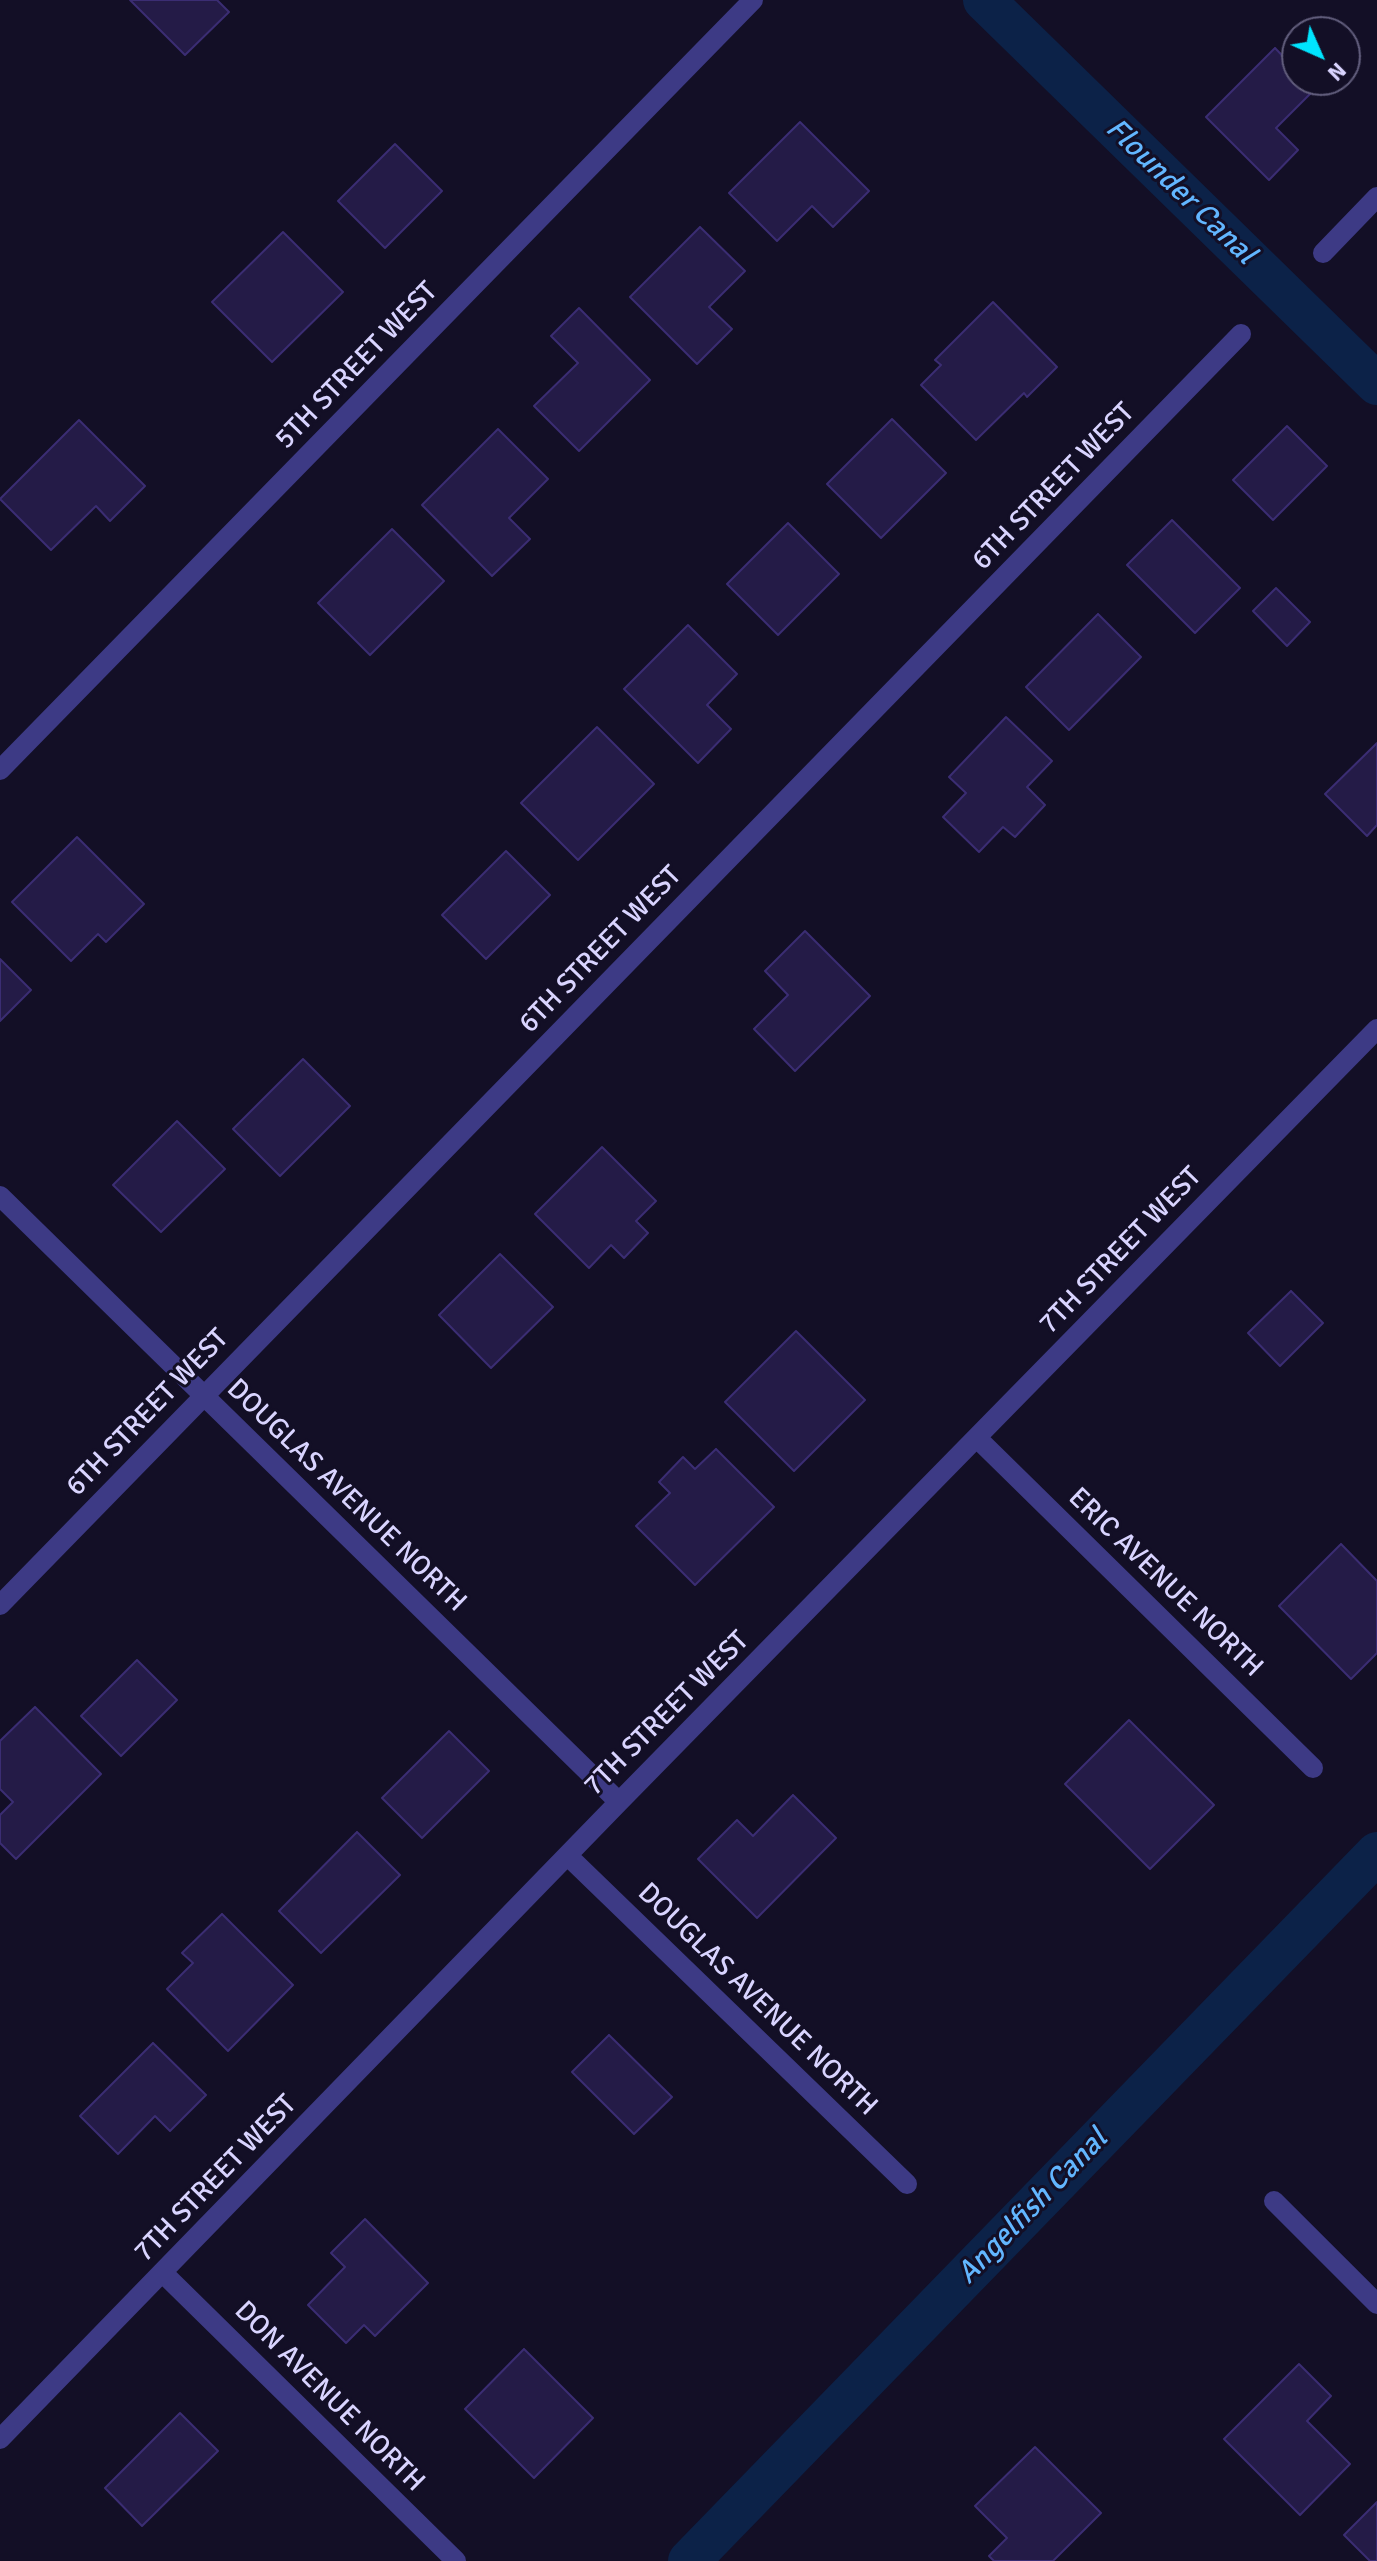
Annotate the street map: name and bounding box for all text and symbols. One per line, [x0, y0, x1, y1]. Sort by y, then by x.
north arrow [1281, 16, 1361, 96]
text: N [1322, 57, 1352, 87]
water label: Flounder Canal [1098, 111, 1262, 273]
street label: 5TH STREET WEST [269, 275, 445, 457]
street label: 6TH STREET WEST [966, 396, 1142, 578]
street label: 6TH STREET WEST [513, 859, 689, 1041]
street label: 7TH STREET WEST [1033, 1160, 1209, 1342]
street label: 6TH STREET WEST [60, 1322, 236, 1504]
street label: DOUGLAS AVENUE NORTH [219, 1373, 473, 1619]
street label: ERIC AVENUE NORTH [1061, 1481, 1269, 1685]
street label: 7TH STREET WEST [578, 1625, 756, 1803]
street label: DOUGLAS AVENUE NORTH [630, 1877, 884, 2123]
street label: 7TH STREET WEST [128, 2088, 304, 2270]
water label: Angelfish Canal [950, 2122, 1116, 2292]
street label: DON AVENUE NORTH [227, 2295, 431, 2499]

